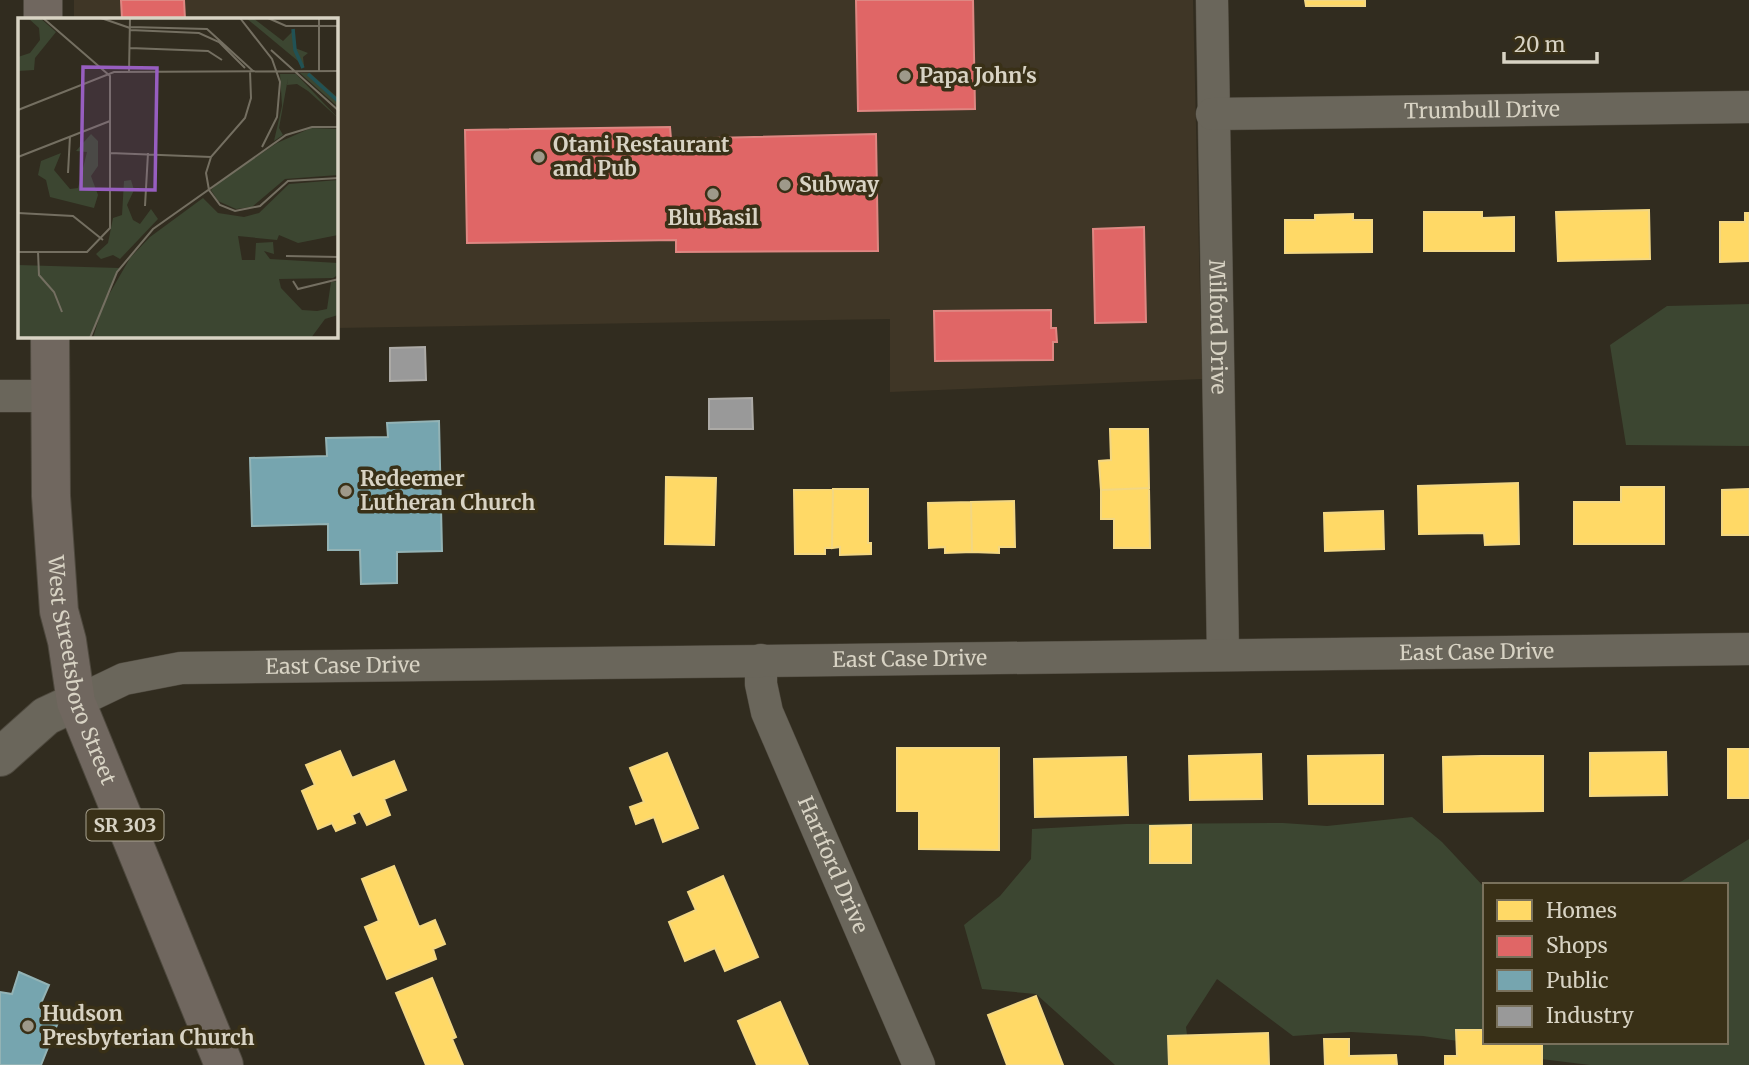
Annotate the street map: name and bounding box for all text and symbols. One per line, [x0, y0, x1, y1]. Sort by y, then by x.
inset map [18, 18, 338, 338]
scale bar [1504, 21, 1597, 65]
text: 20 m [1514, 31, 1566, 58]
place label: Papa John's [919, 62, 1037, 89]
marker: Papa John's [897, 68, 913, 84]
street label: Trumbull Drive [1404, 95, 1560, 124]
place label: Otani Restaurant and Pub [553, 131, 730, 182]
marker: Otani Restaurant and Pub [531, 149, 547, 165]
place label: Subway [799, 171, 880, 198]
marker: Subway [777, 177, 793, 193]
marker: Blu Basil [705, 186, 721, 202]
place label: Blu Basil [667, 204, 759, 231]
street label: Milford Drive [1203, 259, 1233, 395]
place label: Redeemer Lutheran Church [360, 465, 535, 516]
marker: Redeemer Lutheran Church [338, 483, 354, 499]
street label: West Streetsboro Street [42, 554, 122, 789]
street label: East Case Drive [1399, 637, 1554, 666]
street label: East Case Drive [832, 644, 987, 673]
street label: East Case Drive [265, 651, 420, 680]
street label: Hartford Drive [792, 792, 875, 937]
road number: SR 303 [86, 810, 164, 840]
legend [1483, 883, 1728, 1044]
text: Homes [1546, 897, 1617, 924]
text: Shops [1546, 932, 1608, 959]
text: Public [1546, 967, 1609, 994]
place label: Hudson Presbyterian Church [42, 1000, 255, 1051]
text: Industry [1546, 1002, 1635, 1029]
marker: Hudson Presbyterian Church [20, 1018, 36, 1034]

